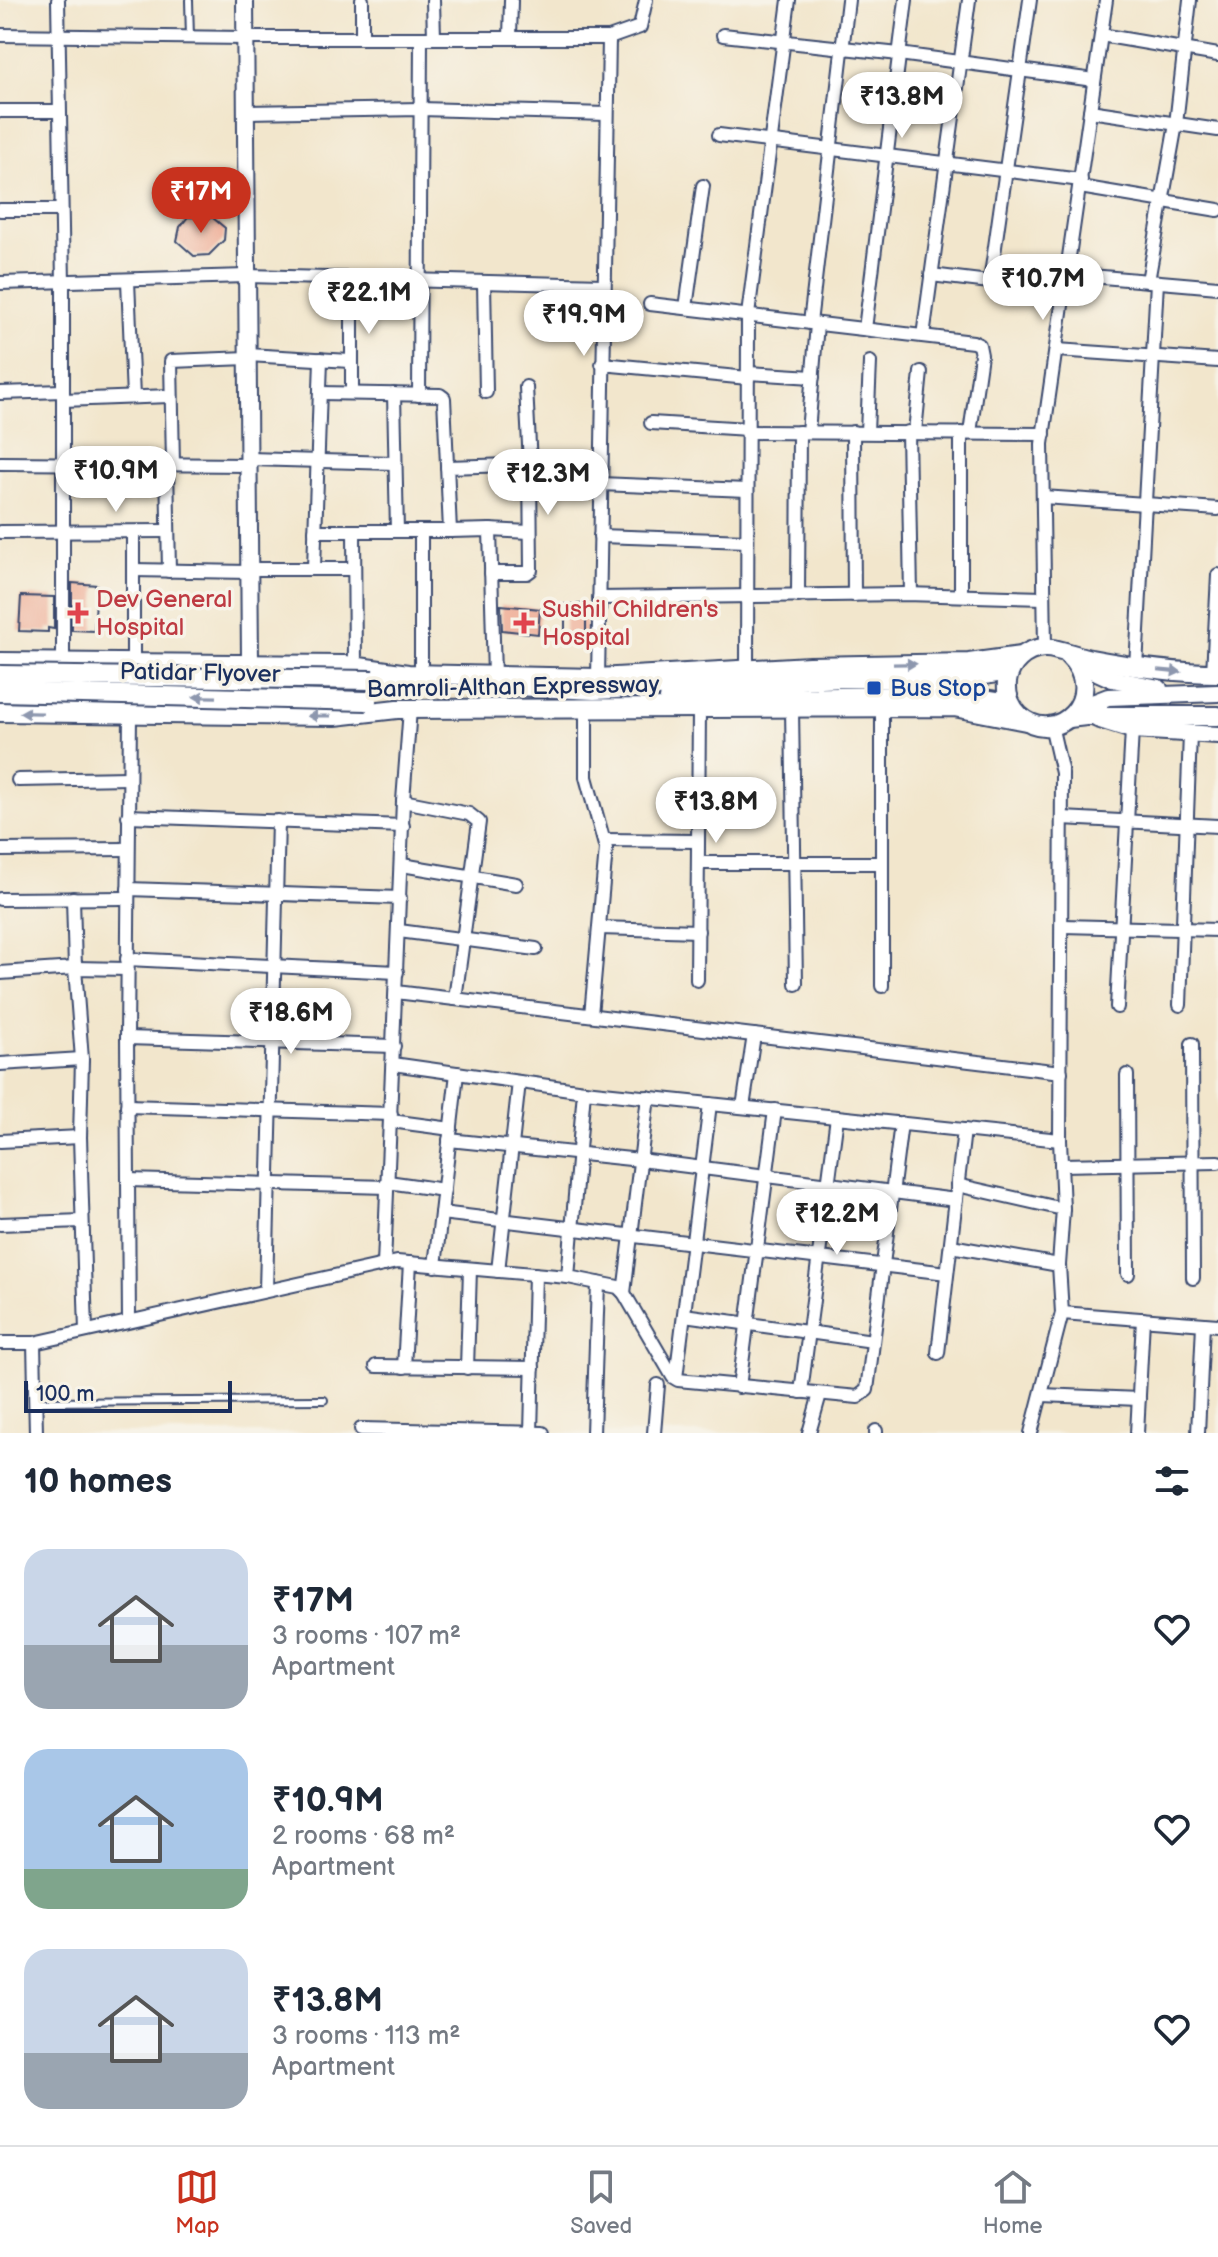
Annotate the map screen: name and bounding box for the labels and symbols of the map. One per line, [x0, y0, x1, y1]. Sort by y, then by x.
pin: ₹13.8M [837, 72, 967, 140]
pin: ₹17M [154, 167, 248, 235]
pin: ₹10.7M [978, 254, 1108, 322]
pin: ₹22.1M [304, 268, 434, 336]
pin: ₹19.9M [519, 290, 649, 358]
pin: ₹10.9M [51, 446, 181, 514]
pin: ₹12.3M [483, 449, 613, 517]
place label: Dev General Hospital [96, 585, 232, 642]
place label: Sushil Children's Hospital [542, 595, 719, 652]
marker: Dev General Hospital [67, 602, 89, 624]
marker: Sushil Children's Hospital [513, 612, 535, 634]
street label: Patidar Flyover [119, 657, 281, 689]
one-way arrow [893, 658, 918, 670]
one-way arrow [1158, 664, 1183, 677]
street label: Bamroli-Althan Expressway [366, 670, 660, 704]
place label: Bus Stop [890, 674, 986, 703]
marker: Bus Stop [865, 679, 883, 697]
one-way arrow [192, 691, 217, 703]
one-way arrow [18, 707, 44, 720]
one-way arrow [306, 710, 331, 722]
pin: ₹13.8M [651, 777, 781, 845]
pin: ₹18.6M [226, 988, 356, 1056]
pin: ₹12.2M [772, 1189, 902, 1257]
scale bar [24, 1377, 232, 1413]

